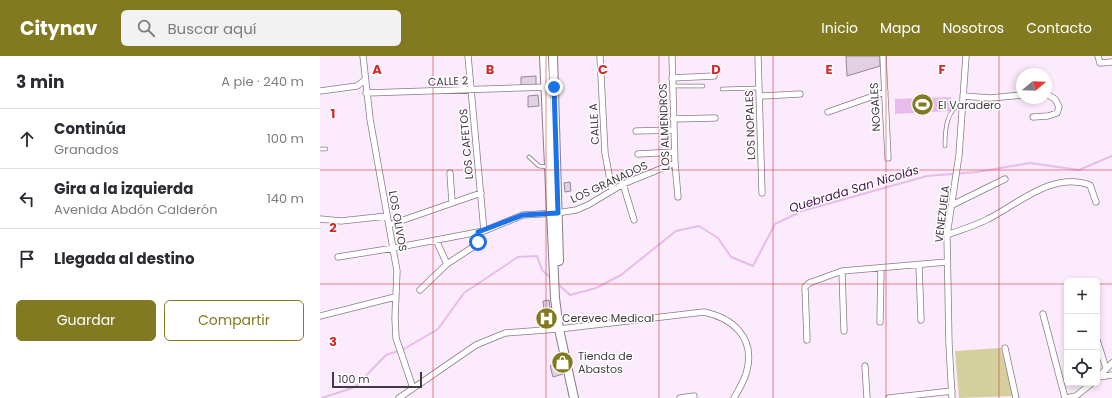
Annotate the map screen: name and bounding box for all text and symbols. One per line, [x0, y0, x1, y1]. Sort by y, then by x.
search box [121, 10, 401, 46]
text: Citynav [20, 15, 97, 42]
icon: search [135, 17, 157, 39]
text: Buscar aquí [167, 18, 256, 39]
text: Inicio [821, 18, 858, 38]
text: Mapa [880, 18, 921, 38]
text: Nosotros [943, 18, 1004, 38]
text: Contacto [1026, 18, 1092, 38]
text: A [372, 60, 382, 79]
text: B [486, 60, 495, 79]
text: C [598, 60, 608, 79]
text: D [711, 60, 721, 79]
text: E [825, 60, 833, 79]
text: F [938, 60, 946, 79]
north arrow [1016, 68, 1052, 104]
text: 3 min [16, 70, 64, 94]
text: A pie · 240 m [221, 72, 304, 91]
street label: CALLE 2 [428, 72, 468, 90]
route end [545, 78, 563, 96]
street label: NOGALES [866, 82, 884, 132]
street label: LOS ALMENDROS [654, 83, 674, 171]
street label: LOS NOPALES [741, 90, 759, 160]
sports icon: El Varadero [910, 92, 936, 118]
place label: El Varadero [938, 97, 1001, 113]
street label: CALLE A [585, 102, 603, 145]
text: 1 [331, 104, 335, 123]
street label: LOS CAFETOS [455, 108, 477, 180]
text: Continúa [54, 118, 126, 139]
icon: ahead [16, 128, 38, 150]
text: 100 m [267, 129, 304, 148]
text: Granados [54, 140, 119, 159]
street label: LOS GRANADOS [568, 157, 650, 207]
water label: Quebrada San Nicolás [787, 161, 921, 216]
text: Gira a la izquierda [54, 178, 193, 199]
street label: VENEZUELA [931, 184, 954, 244]
icon: left [16, 188, 38, 210]
text: 140 m [267, 189, 304, 208]
street label: LOS OLIVOS [385, 189, 411, 253]
text: Avenida Abdón Calderón [54, 200, 218, 219]
text: 2 [329, 218, 337, 237]
route start [469, 233, 487, 251]
icon: arrive [16, 248, 38, 270]
text: Llegada al destino [54, 248, 195, 269]
map controls [1064, 278, 1100, 386]
button: + [1064, 278, 1100, 314]
button: Guardar [16, 300, 156, 341]
button: Compartir [164, 300, 304, 341]
hospital icon: Cerevec Medical [533, 305, 559, 331]
place label: Cerevec Medical [562, 310, 654, 326]
button: − [1064, 314, 1100, 350]
text: 3 [329, 332, 337, 351]
place label: Tienda de Abastos [578, 348, 633, 377]
shop icon: Tienda de Abastos [550, 349, 576, 375]
button: locate [1064, 350, 1100, 386]
scale bar [332, 370, 422, 389]
text: 100 m [338, 371, 370, 387]

